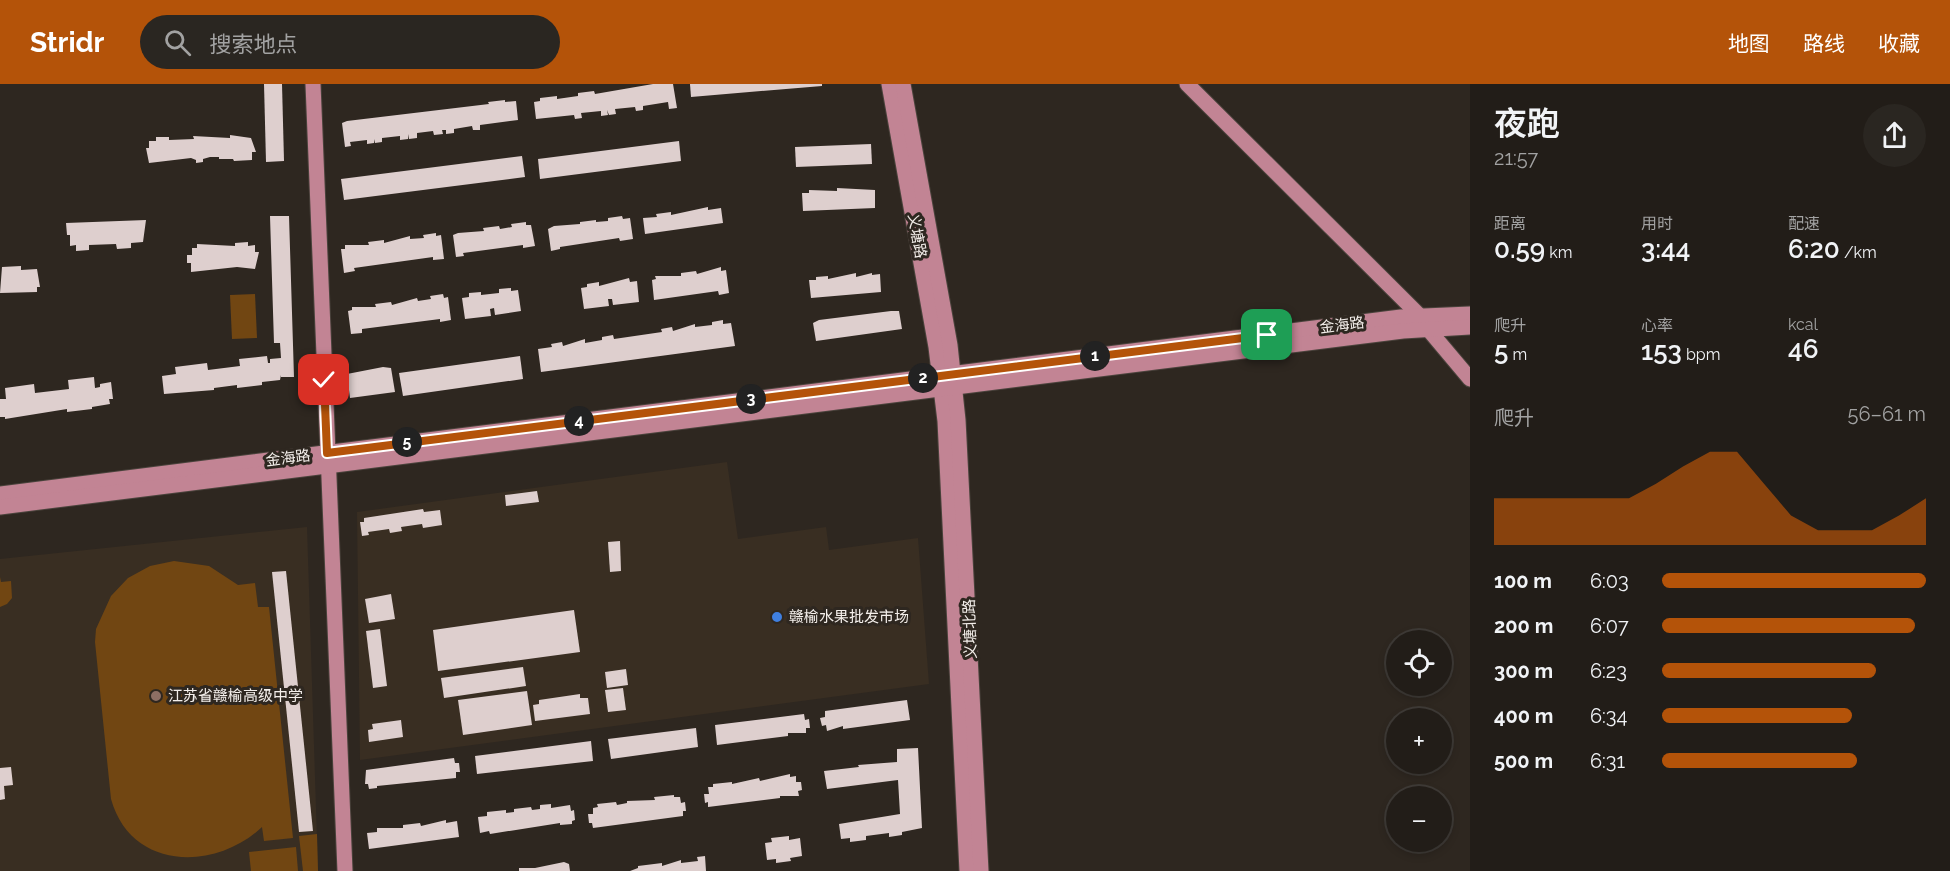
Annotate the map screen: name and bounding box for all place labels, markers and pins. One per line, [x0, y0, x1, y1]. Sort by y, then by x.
pin [1241, 309, 1292, 360]
pin: 1 [1080, 341, 1110, 371]
pin [298, 354, 349, 405]
pin: 2 [908, 363, 938, 393]
pin: 3 [736, 384, 766, 414]
pin: 4 [564, 406, 594, 436]
pin: 5 [392, 427, 422, 457]
place label: 赣榆水果批发市场 [789, 608, 909, 626]
marker: 赣榆水果批发市场 [770, 610, 784, 624]
place label: 江苏省赣榆高级中学 [168, 687, 303, 705]
marker: 江苏省赣榆高级中学 [149, 689, 163, 703]

